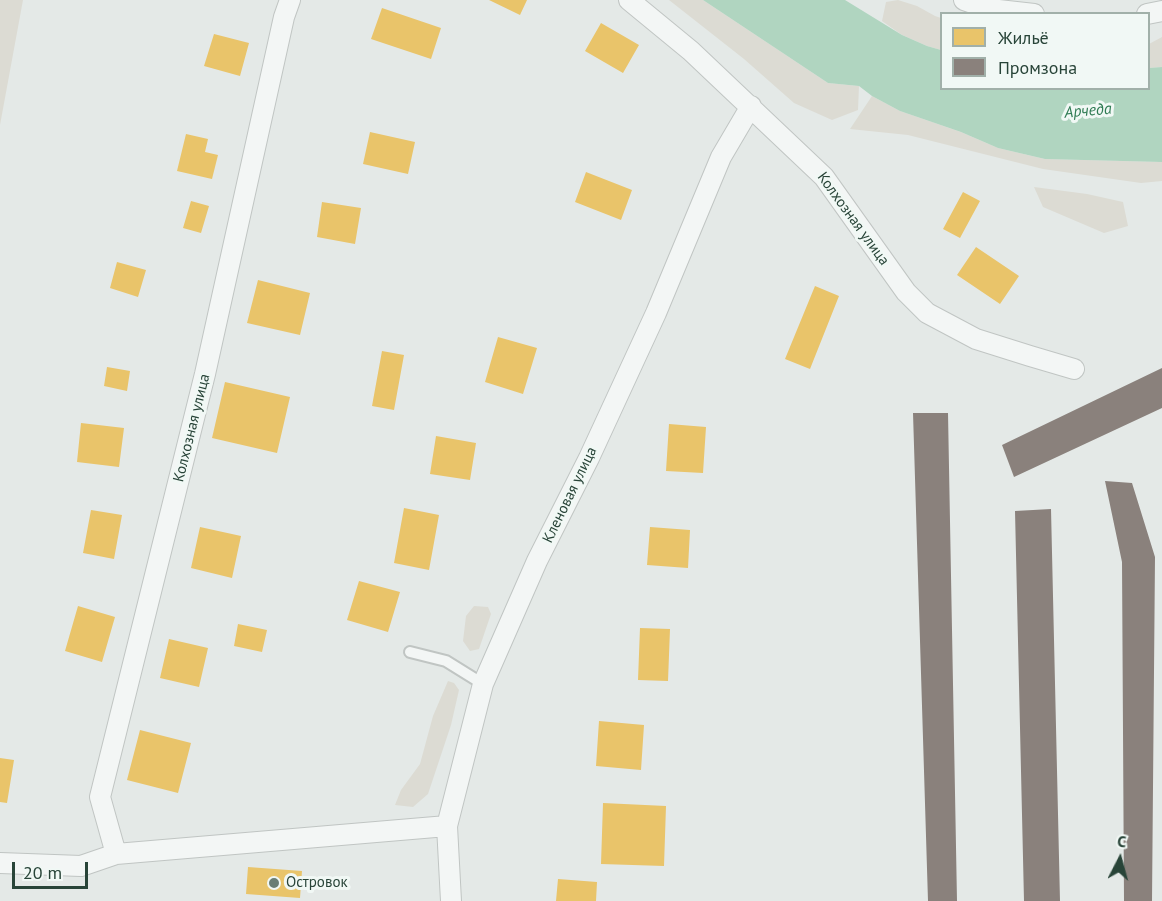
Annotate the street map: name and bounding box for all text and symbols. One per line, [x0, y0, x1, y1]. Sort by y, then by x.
legend [940, 12, 1150, 90]
text: Жильё [998, 26, 1049, 49]
text: Промзона [998, 56, 1077, 79]
water label: Арчеда [1064, 99, 1112, 123]
street label: Колхозная улица [813, 169, 893, 269]
street label: Колхозная улица [170, 372, 214, 484]
street label: Кленовая улица [539, 444, 601, 546]
north arrow [1090, 829, 1150, 889]
text: С [1116, 831, 1127, 852]
scale bar [15, 850, 92, 888]
text: 20 m [23, 861, 62, 884]
place label: Островок [286, 874, 348, 892]
marker: Островок [267, 876, 281, 890]

